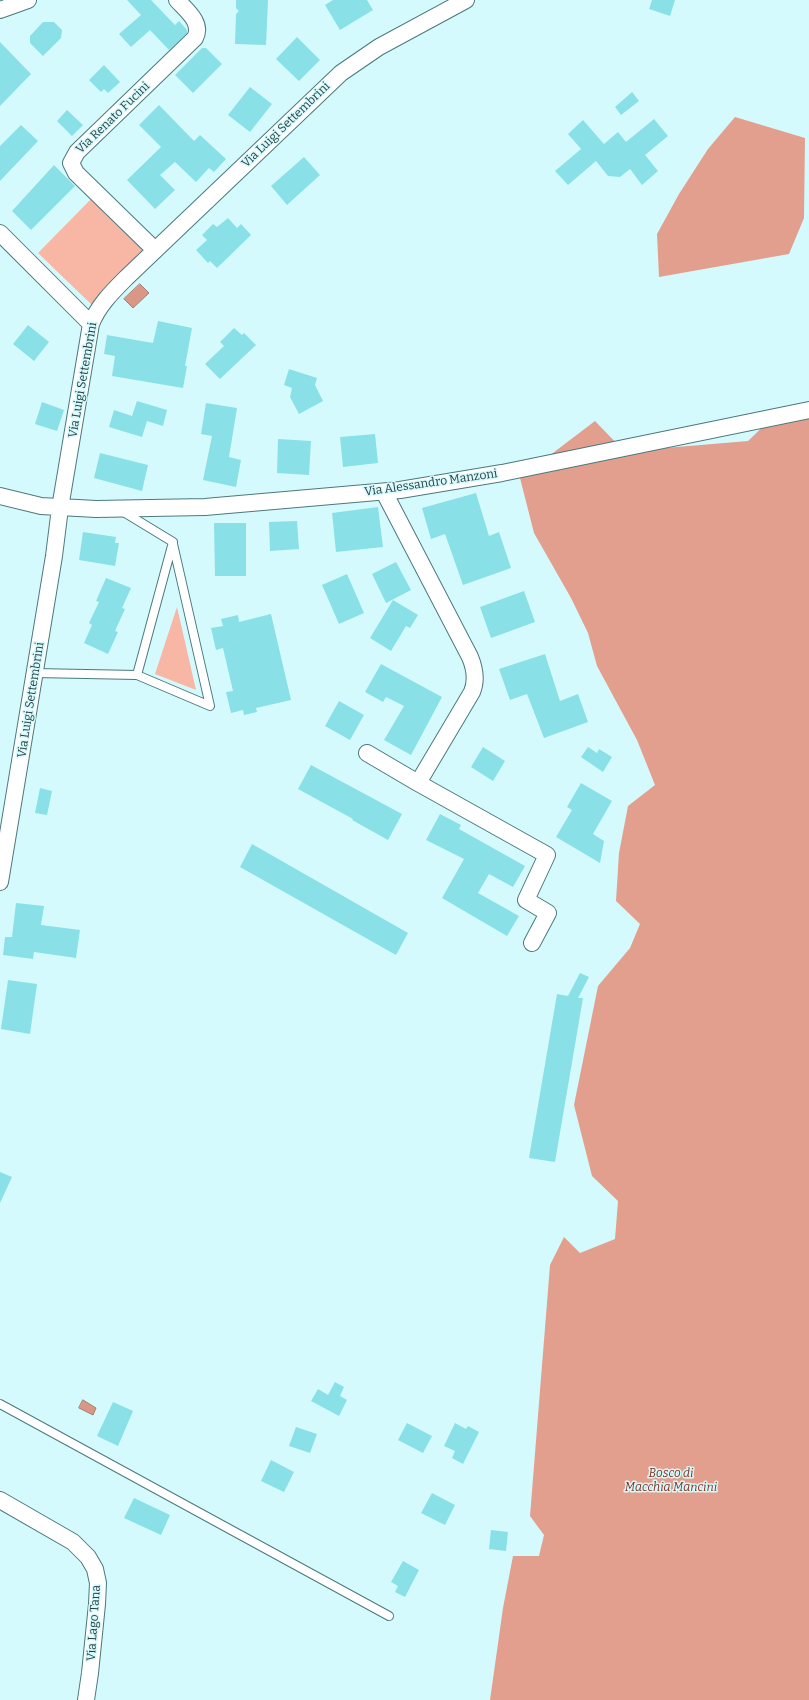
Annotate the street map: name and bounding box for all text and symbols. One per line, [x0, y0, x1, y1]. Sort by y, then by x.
street label: Via Renato Fucini [73, 79, 153, 157]
street label: Via Luigi Settembrini [239, 79, 333, 171]
street label: Via Luigi Settembrini [66, 321, 100, 439]
street label: Via Alessandro Manzoni [364, 467, 498, 499]
street label: Via Luigi Settembrini [15, 641, 47, 759]
park label: Bosco di Macchia Mancini [625, 1467, 717, 1495]
street label: Via Lago Tana [84, 1585, 104, 1661]

